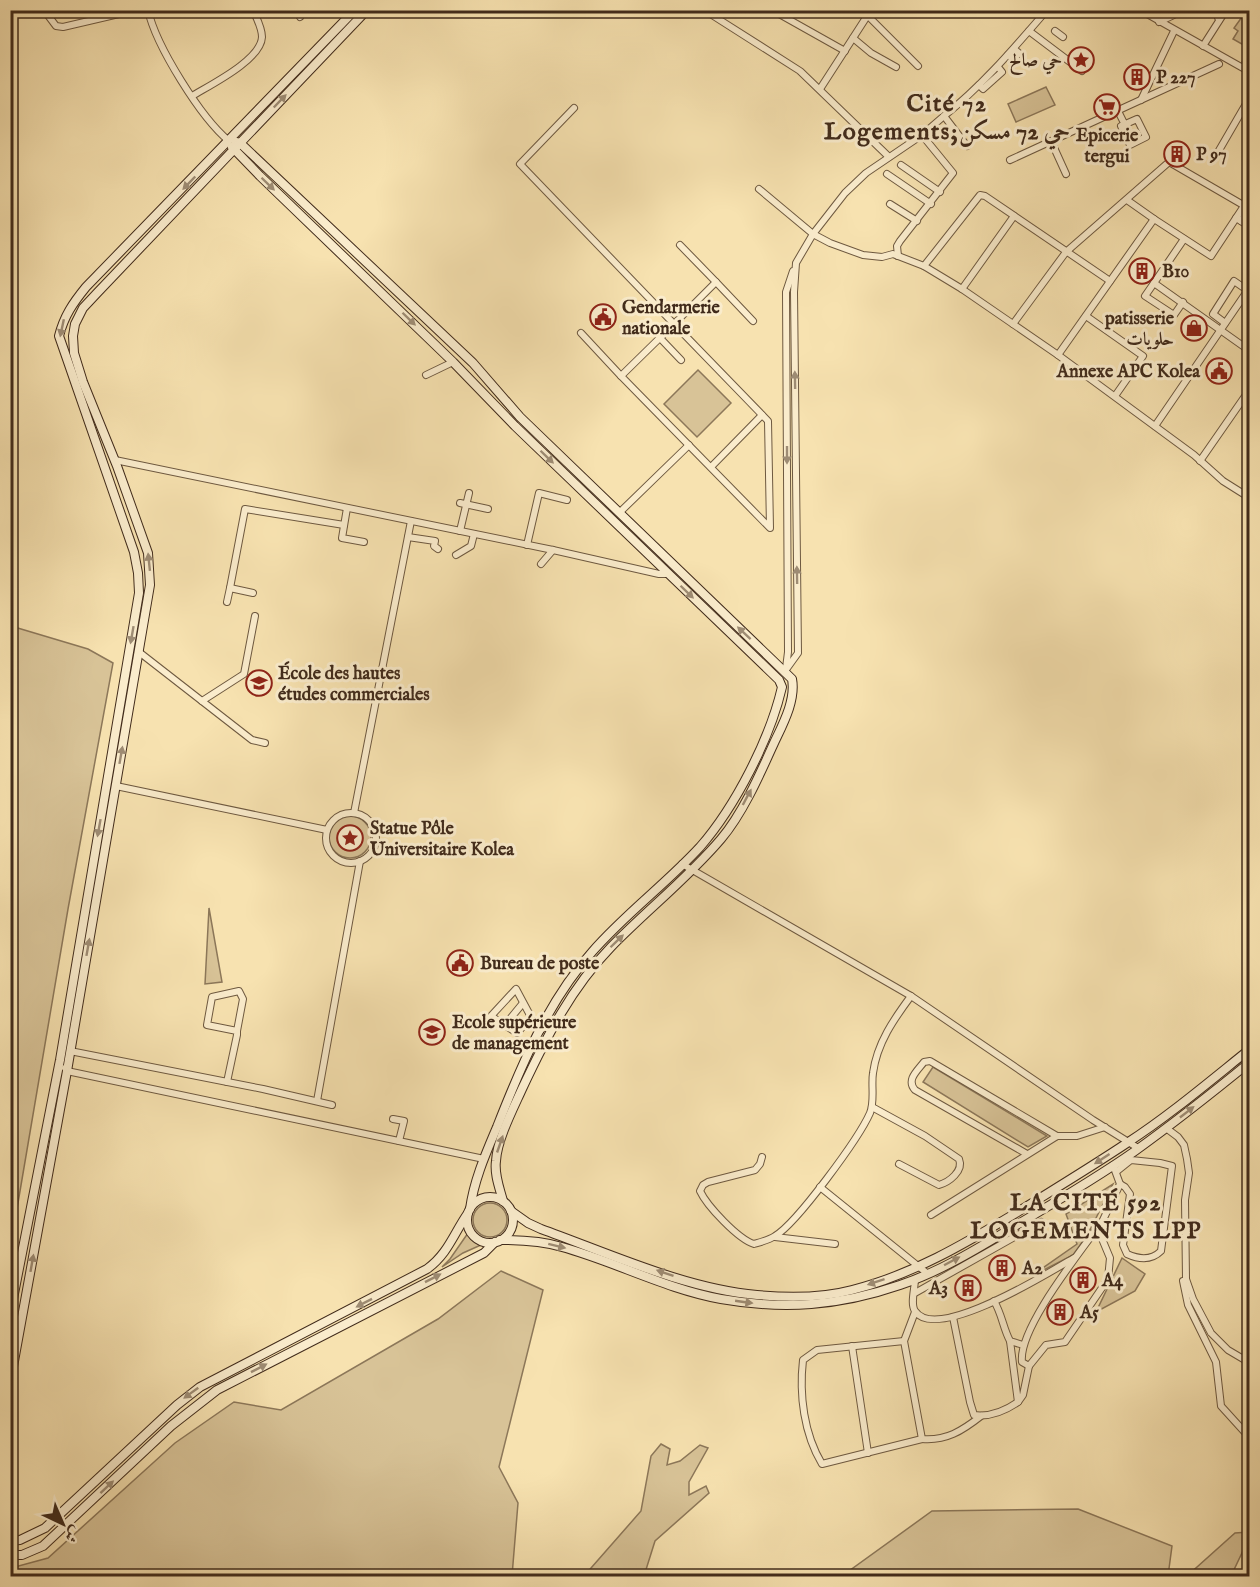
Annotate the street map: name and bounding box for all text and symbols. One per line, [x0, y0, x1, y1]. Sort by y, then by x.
place icon: حي صالح [1066, 45, 1096, 75]
place label: حي صالح [1009, 50, 1062, 75]
building icon: P 227 [1122, 62, 1152, 92]
place label: P 227 [1156, 67, 1195, 90]
district label: Cité 72 Logements;حي 72 مسكن [824, 89, 1070, 150]
supermarket icon: Epicerie tergui [1092, 92, 1122, 122]
one-way arrow [273, 94, 286, 109]
place label: Epicerie tergui [1076, 125, 1139, 169]
building icon: P 97 [1162, 139, 1192, 169]
place label: P 97 [1196, 144, 1227, 167]
one-way arrow [182, 175, 196, 190]
one-way arrow [260, 177, 275, 190]
building icon: B10 [1127, 256, 1157, 286]
place label: B10 [1162, 261, 1190, 284]
place label: Gendarmerie nationale [622, 297, 721, 341]
public building icon: Gendarmerie nationale [588, 302, 618, 332]
place label: patisserie حلويات [1104, 308, 1175, 352]
one-way arrow [401, 312, 416, 326]
shop icon: patisserie حلويات [1179, 313, 1209, 343]
one-way arrow [57, 319, 66, 338]
public building icon: Annexe APC Kolea [1204, 356, 1234, 386]
place label: Annexe APC Kolea [1056, 361, 1201, 384]
one-way arrow [790, 370, 800, 389]
one-way arrow [782, 446, 792, 465]
one-way arrow [539, 449, 553, 463]
one-way arrow [144, 553, 154, 572]
one-way arrow [792, 565, 802, 584]
one-way arrow [679, 585, 693, 599]
one-way arrow [127, 626, 136, 645]
one-way arrow [737, 626, 751, 640]
place label: École des hautes études commerciales [278, 661, 430, 707]
school or university icon: École des hautes études commerciales [244, 668, 274, 698]
one-way arrow [117, 745, 126, 764]
one-way arrow [742, 788, 752, 805]
one-way arrow [94, 818, 103, 837]
place label: Statue Pôle Universitaire Kolea [369, 818, 515, 862]
place icon: Statue Pôle Universitaire Kolea [335, 823, 365, 853]
one-way arrow [610, 934, 624, 948]
one-way arrow [84, 937, 93, 956]
public building icon: Bureau de poste [445, 948, 475, 978]
place label: Bureau de poste [480, 953, 600, 976]
place label: Ecole supérieure de management [452, 1012, 577, 1056]
school or university icon: Ecole supérieure de management [417, 1017, 447, 1047]
one-way arrow [1179, 1105, 1195, 1118]
one-way arrow [496, 1135, 506, 1153]
one-way arrow [1094, 1154, 1110, 1165]
district label: LA CITÉ 592 LOGEMENTS LPP [970, 1188, 1202, 1247]
one-way arrow [548, 1242, 567, 1252]
building icon: A2 [987, 1253, 1017, 1283]
one-way arrow [28, 1254, 37, 1273]
one-way arrow [943, 1257, 960, 1266]
place label: A2 [1021, 1258, 1043, 1281]
building icon: A4 [1068, 1265, 1098, 1295]
one-way arrow [656, 1268, 674, 1277]
place label: A4 [1101, 1270, 1124, 1293]
building icon: A3 [953, 1273, 983, 1303]
one-way arrow [424, 1274, 442, 1284]
one-way arrow [867, 1278, 885, 1288]
place label: A3 [928, 1278, 948, 1301]
building icon: A5 [1045, 1297, 1075, 1327]
one-way arrow [355, 1298, 372, 1308]
one-way arrow [734, 1298, 753, 1307]
place label: A5 [1079, 1302, 1099, 1325]
one-way arrow [251, 1363, 268, 1372]
one-way arrow [184, 1387, 200, 1399]
one-way arrow [99, 1481, 114, 1494]
north arrow [33, 1494, 93, 1554]
text: ش [59, 1521, 85, 1546]

